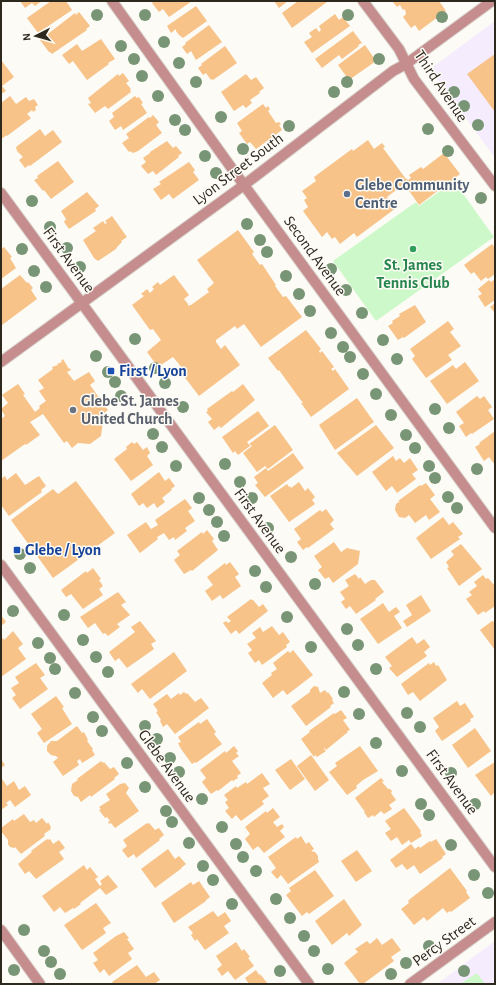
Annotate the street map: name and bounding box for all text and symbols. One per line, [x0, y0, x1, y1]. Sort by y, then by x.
north arrow [16, 16, 56, 56]
text: N [21, 33, 32, 41]
street label: Third Avenue [411, 47, 471, 125]
street label: Lyon Street South [190, 130, 287, 209]
place label: Glebe Community Centre [355, 177, 470, 211]
marker: Glebe Community Centre [342, 189, 352, 199]
street label: Second Avenue [281, 213, 349, 299]
street label: First Avenue [40, 224, 98, 296]
marker: St. James Tennis Club [408, 244, 418, 254]
place label: St. James Tennis Club [376, 257, 450, 291]
place label: First / Lyon [119, 363, 187, 380]
marker: First / Lyon [106, 366, 116, 376]
place label: Glebe St. James United Church [81, 393, 179, 427]
marker: Glebe St. James United Church [68, 405, 78, 415]
street label: First Avenue [231, 485, 289, 557]
place label: Glebe / Lyon [25, 542, 101, 559]
marker: Glebe / Lyon [12, 545, 22, 555]
street label: Glebe Avenue [135, 727, 199, 805]
street label: First Avenue [423, 746, 481, 818]
street label: Percy Street [410, 913, 479, 970]

